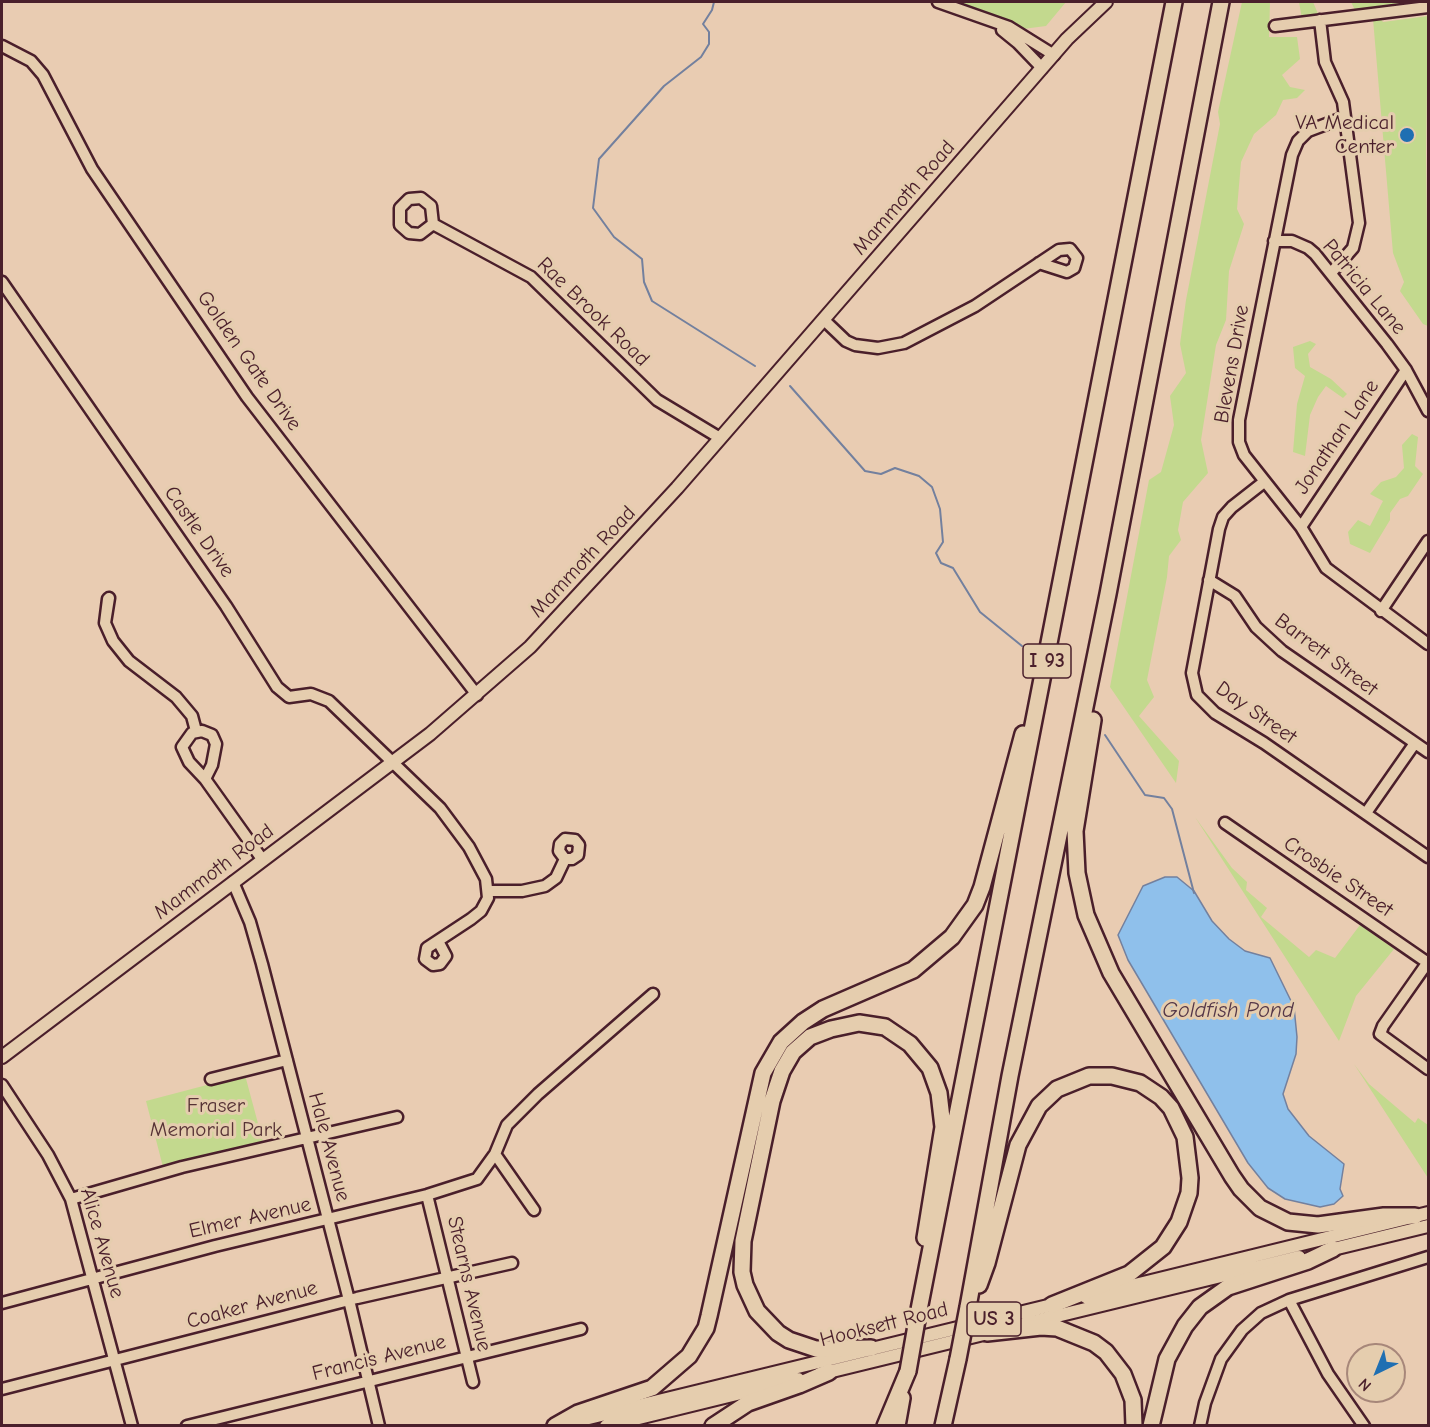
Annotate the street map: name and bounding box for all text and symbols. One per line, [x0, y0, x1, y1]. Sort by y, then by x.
place label: VA Medical Center [1295, 110, 1394, 160]
marker: VA Medical Center [1398, 126, 1416, 144]
street label: Mammoth Road [847, 136, 961, 260]
street label: Patricia Lane [1317, 234, 1411, 340]
street label: Rae Brook Road [532, 252, 654, 372]
street label: Golden Gate Drive [191, 286, 307, 436]
street label: Blevens Drive [1209, 303, 1255, 425]
street label: Jonathan Lane [1289, 375, 1385, 499]
street label: Castle Drive [158, 481, 240, 583]
street label: Mammoth Road [525, 501, 641, 623]
street label: Barrett Street [1270, 608, 1382, 702]
road number: I 93 [1023, 644, 1071, 678]
street label: Day Street [1211, 676, 1301, 750]
street label: Mammoth Road [149, 819, 279, 925]
street label: Crosbie Street [1278, 831, 1398, 923]
water label: Goldfish Pond [1162, 998, 1294, 1024]
street label: Hale Avenue [302, 1090, 356, 1204]
park label: Fraser Memorial Park [150, 1093, 282, 1143]
street label: Alice Avenue [74, 1185, 130, 1301]
street label: Elmer Avenue [187, 1192, 313, 1244]
street label: Stearns Avenue [441, 1214, 497, 1354]
street label: Coaker Avenue [184, 1275, 320, 1335]
street label: Hooksett Road [817, 1297, 951, 1353]
road number: US 3 [967, 1302, 1021, 1336]
street label: Francis Avenue [309, 1329, 449, 1387]
north arrow [1346, 1343, 1406, 1403]
text: N [1355, 1375, 1375, 1395]

